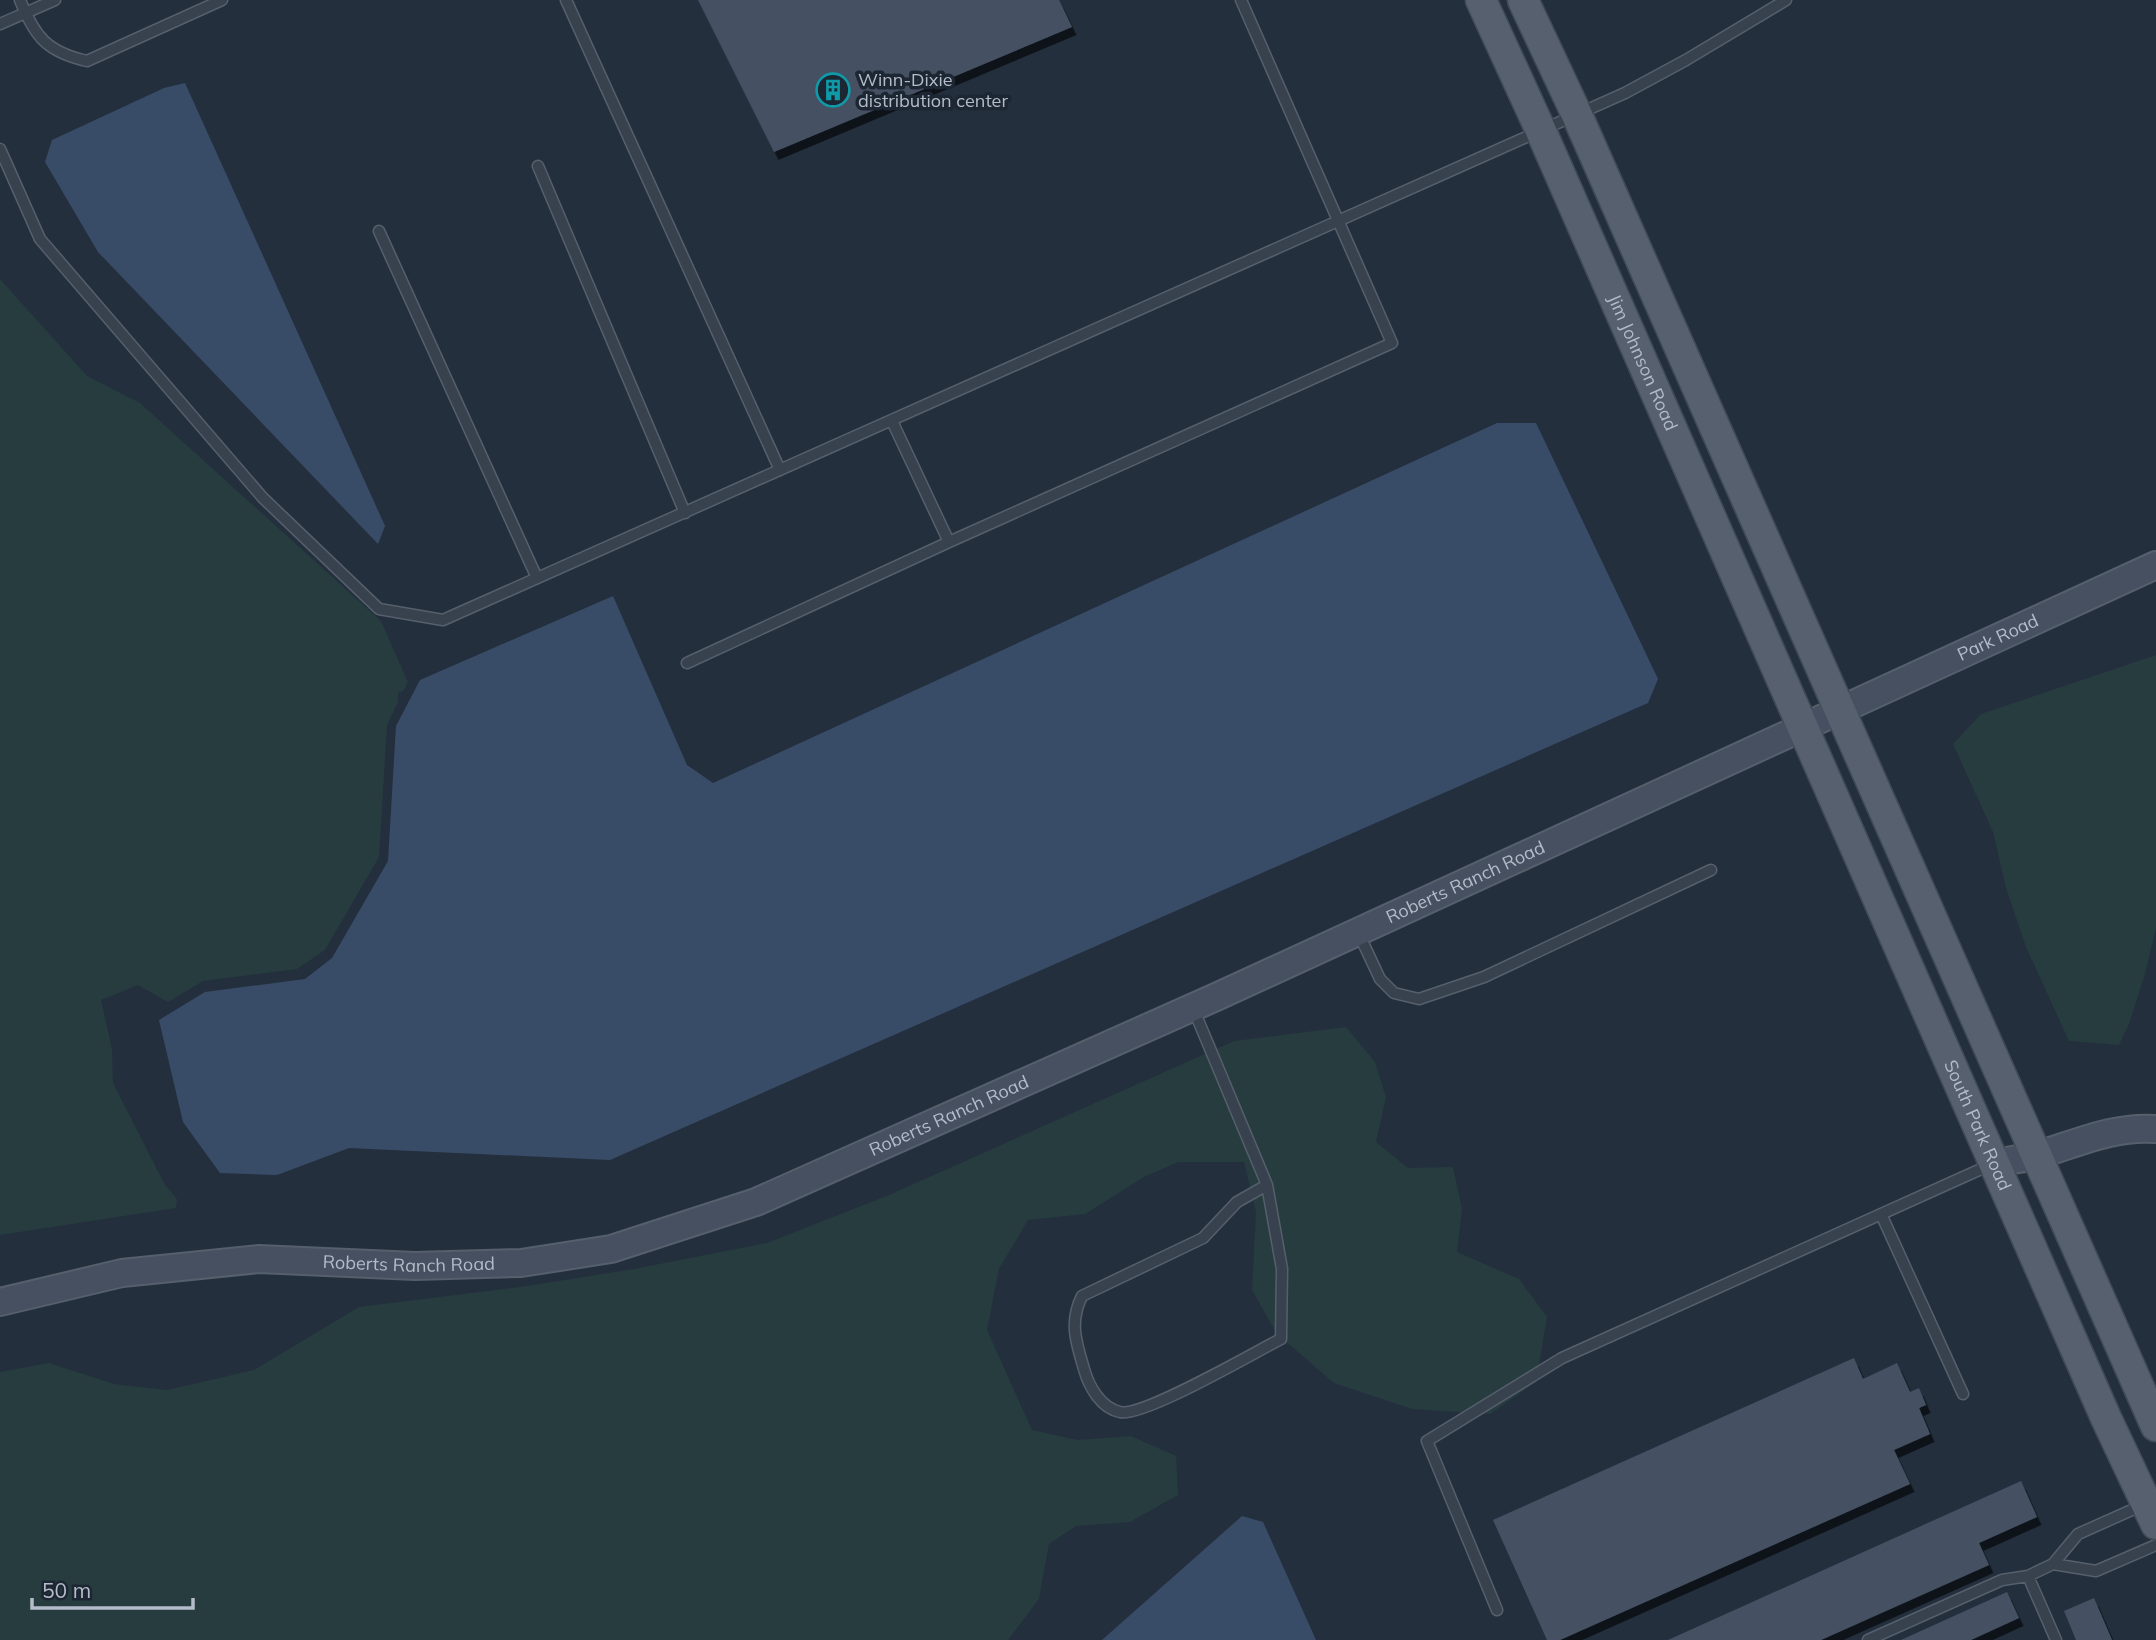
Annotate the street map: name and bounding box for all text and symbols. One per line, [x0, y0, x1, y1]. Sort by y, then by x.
place label: Winn-Dixie distribution center [858, 68, 1008, 112]
building icon: Winn-Dixie distribution center [814, 71, 852, 109]
street label: Jim Johnson Road [1603, 291, 1683, 434]
street label: Park Road [1953, 609, 2042, 666]
street label: Roberts Ranch Road [1382, 835, 1548, 928]
street label: South Park Road [1939, 1056, 2017, 1194]
street label: Roberts Ranch Road [865, 1070, 1032, 1161]
street label: Roberts Ranch Road [322, 1250, 495, 1277]
scale bar [32, 1566, 192, 1610]
text: 50 m [42, 1577, 91, 1603]

